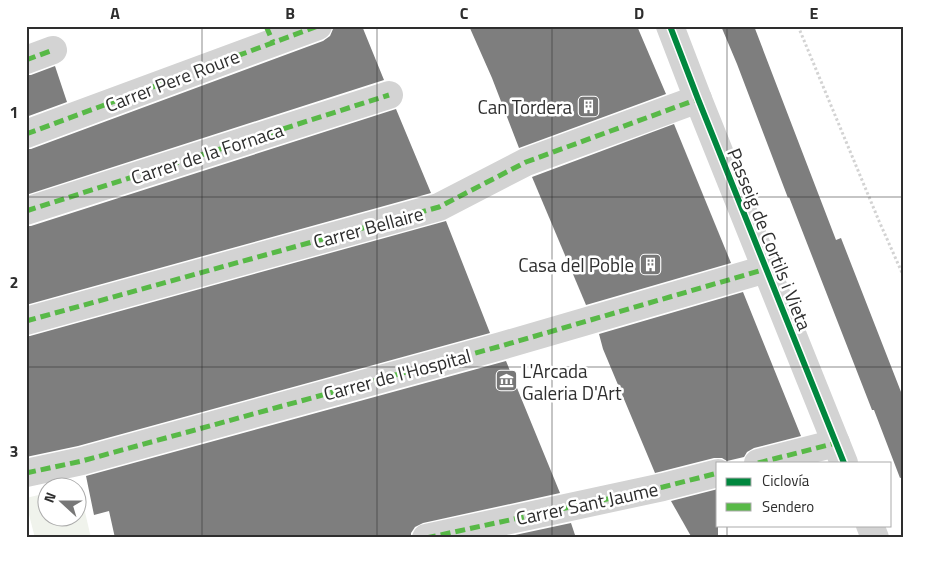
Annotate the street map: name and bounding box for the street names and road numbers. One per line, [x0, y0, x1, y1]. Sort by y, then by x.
street label: Carrer Pere Roure [101, 41, 243, 119]
street label: Carrer de la Fornaca [127, 115, 287, 191]
street label: Passeig de Cortils i Vieta [720, 144, 820, 335]
street label: Carrer Bellaire [310, 198, 426, 256]
street label: Carrer de l'Hospital [320, 340, 474, 408]
street label: Carrer Sant Jaume [513, 474, 661, 532]

